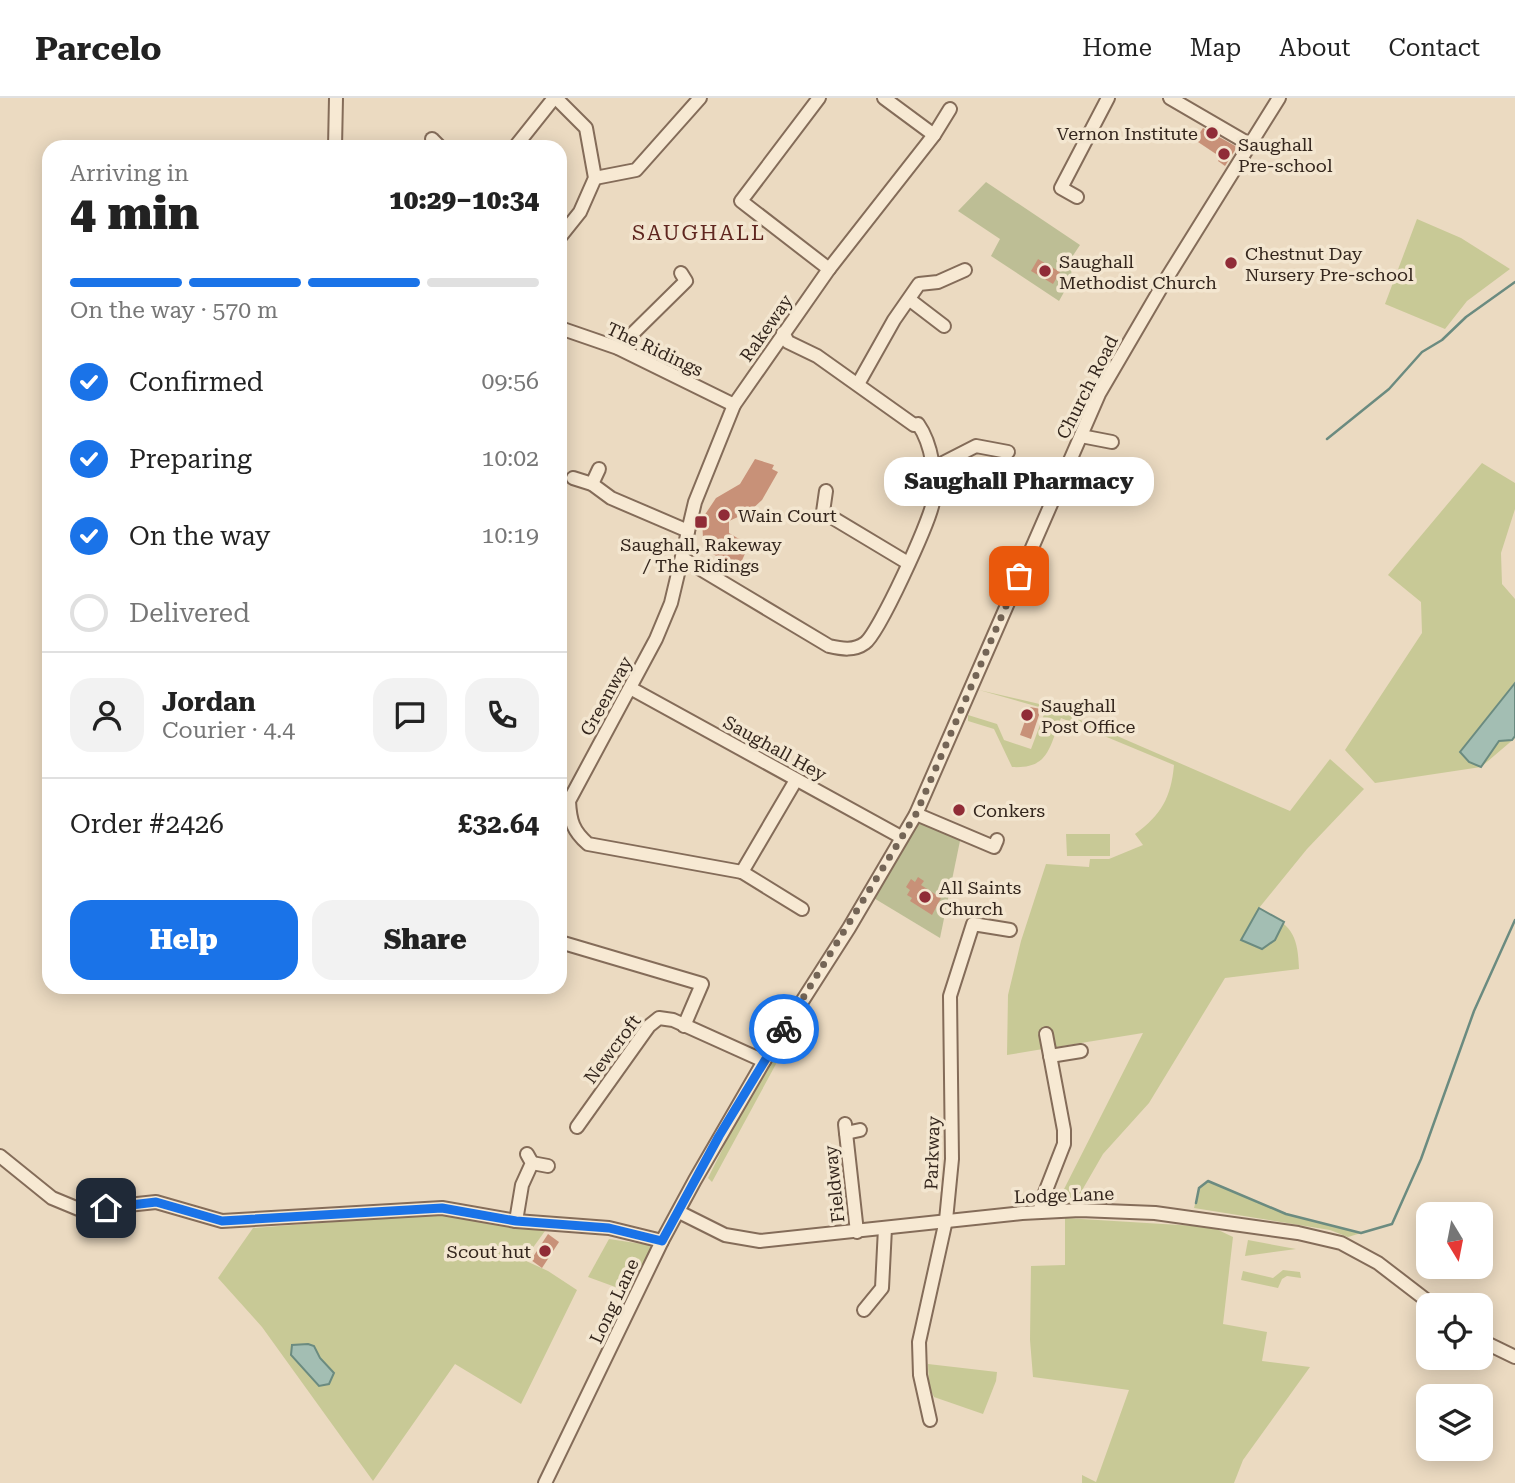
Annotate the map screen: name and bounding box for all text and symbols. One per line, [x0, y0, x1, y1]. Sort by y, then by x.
text: Parcelo [35, 29, 162, 68]
text: Home [1082, 34, 1152, 62]
text: Map [1190, 34, 1241, 62]
text: About [1279, 34, 1350, 62]
text: Contact [1388, 34, 1480, 62]
place label: Vernon Institute [1057, 123, 1198, 144]
marker: Vernon Institute [1204, 125, 1220, 141]
place label: Saughall Pre-school [1238, 134, 1333, 176]
marker: Saughall Pre-school [1216, 146, 1232, 162]
text: Arriving in [70, 160, 189, 187]
text: 10:29–10:34 [389, 185, 539, 215]
text: 4 min [70, 186, 199, 240]
district label: SAUGHALL [632, 221, 766, 245]
place label: Chestnut Day Nursery Pre-school [1245, 243, 1414, 285]
place label: Saughall Methodist Church [1059, 251, 1217, 293]
marker: Chestnut Day Nursery Pre-school [1223, 255, 1239, 271]
marker: Saughall Methodist Church [1037, 263, 1053, 279]
street label: Rakeway [735, 290, 797, 366]
text: On the way · 570 m [70, 297, 278, 324]
street label: The Ridings [603, 318, 707, 380]
street label: Church Road [1052, 331, 1122, 442]
icon: check [70, 363, 108, 401]
text: Confirmed [129, 367, 264, 397]
text: 09:56 [482, 368, 539, 395]
icon: check [70, 440, 108, 478]
text: Preparing [129, 444, 252, 474]
text: 10:02 [482, 445, 539, 472]
callout: Saughall Pharmacy [884, 457, 1154, 506]
text: Saughall Pharmacy [904, 468, 1134, 495]
place label: Wain Court [738, 505, 837, 526]
marker: Wain Court [716, 507, 732, 523]
marker: Saughall, Rakeway / The Ridings [693, 514, 709, 530]
icon: check [70, 517, 108, 555]
text: On the way [129, 521, 270, 551]
text: 10:19 [482, 522, 539, 549]
place label: Saughall, Rakeway / The Ridings [620, 534, 782, 576]
pin [989, 546, 1049, 606]
icon: bag [1000, 557, 1038, 595]
text: Delivered [129, 598, 250, 628]
street label: Greenway [576, 652, 636, 739]
button: person [70, 678, 144, 752]
button: chat [373, 678, 447, 752]
button: phone [465, 678, 539, 752]
text: Jordan [162, 687, 256, 717]
place label: Saughall Post Office [1041, 695, 1135, 737]
marker: Saughall Post Office [1019, 707, 1035, 723]
street label: Saughall Hey [720, 711, 831, 785]
text: Courier · 4.4 [162, 717, 295, 744]
place label: Conkers [973, 800, 1045, 821]
marker: Conkers [951, 802, 967, 818]
text: Order #2426 [70, 809, 224, 839]
text: £32.64 [458, 809, 539, 839]
place label: All Saints Church [939, 877, 1021, 919]
marker: All Saints Church [917, 889, 933, 905]
button: Help [70, 900, 298, 980]
button: Share [312, 900, 539, 980]
courier [749, 994, 819, 1064]
street label: Newcroft [579, 1010, 645, 1088]
icon: bike [765, 1010, 803, 1048]
street label: Parkway [920, 1115, 944, 1190]
street label: Fieldway [819, 1144, 849, 1224]
pin [76, 1178, 136, 1238]
street label: Lodge Lane [1013, 1183, 1115, 1207]
icon: home [87, 1189, 125, 1227]
north arrow [1416, 1202, 1493, 1279]
map controls [1416, 1202, 1493, 1461]
place label: Scout hut [447, 1241, 531, 1262]
marker: Scout hut [537, 1243, 553, 1259]
street label: Long Lane [585, 1255, 643, 1347]
button: locate [1416, 1293, 1493, 1370]
button: layers [1416, 1384, 1493, 1461]

